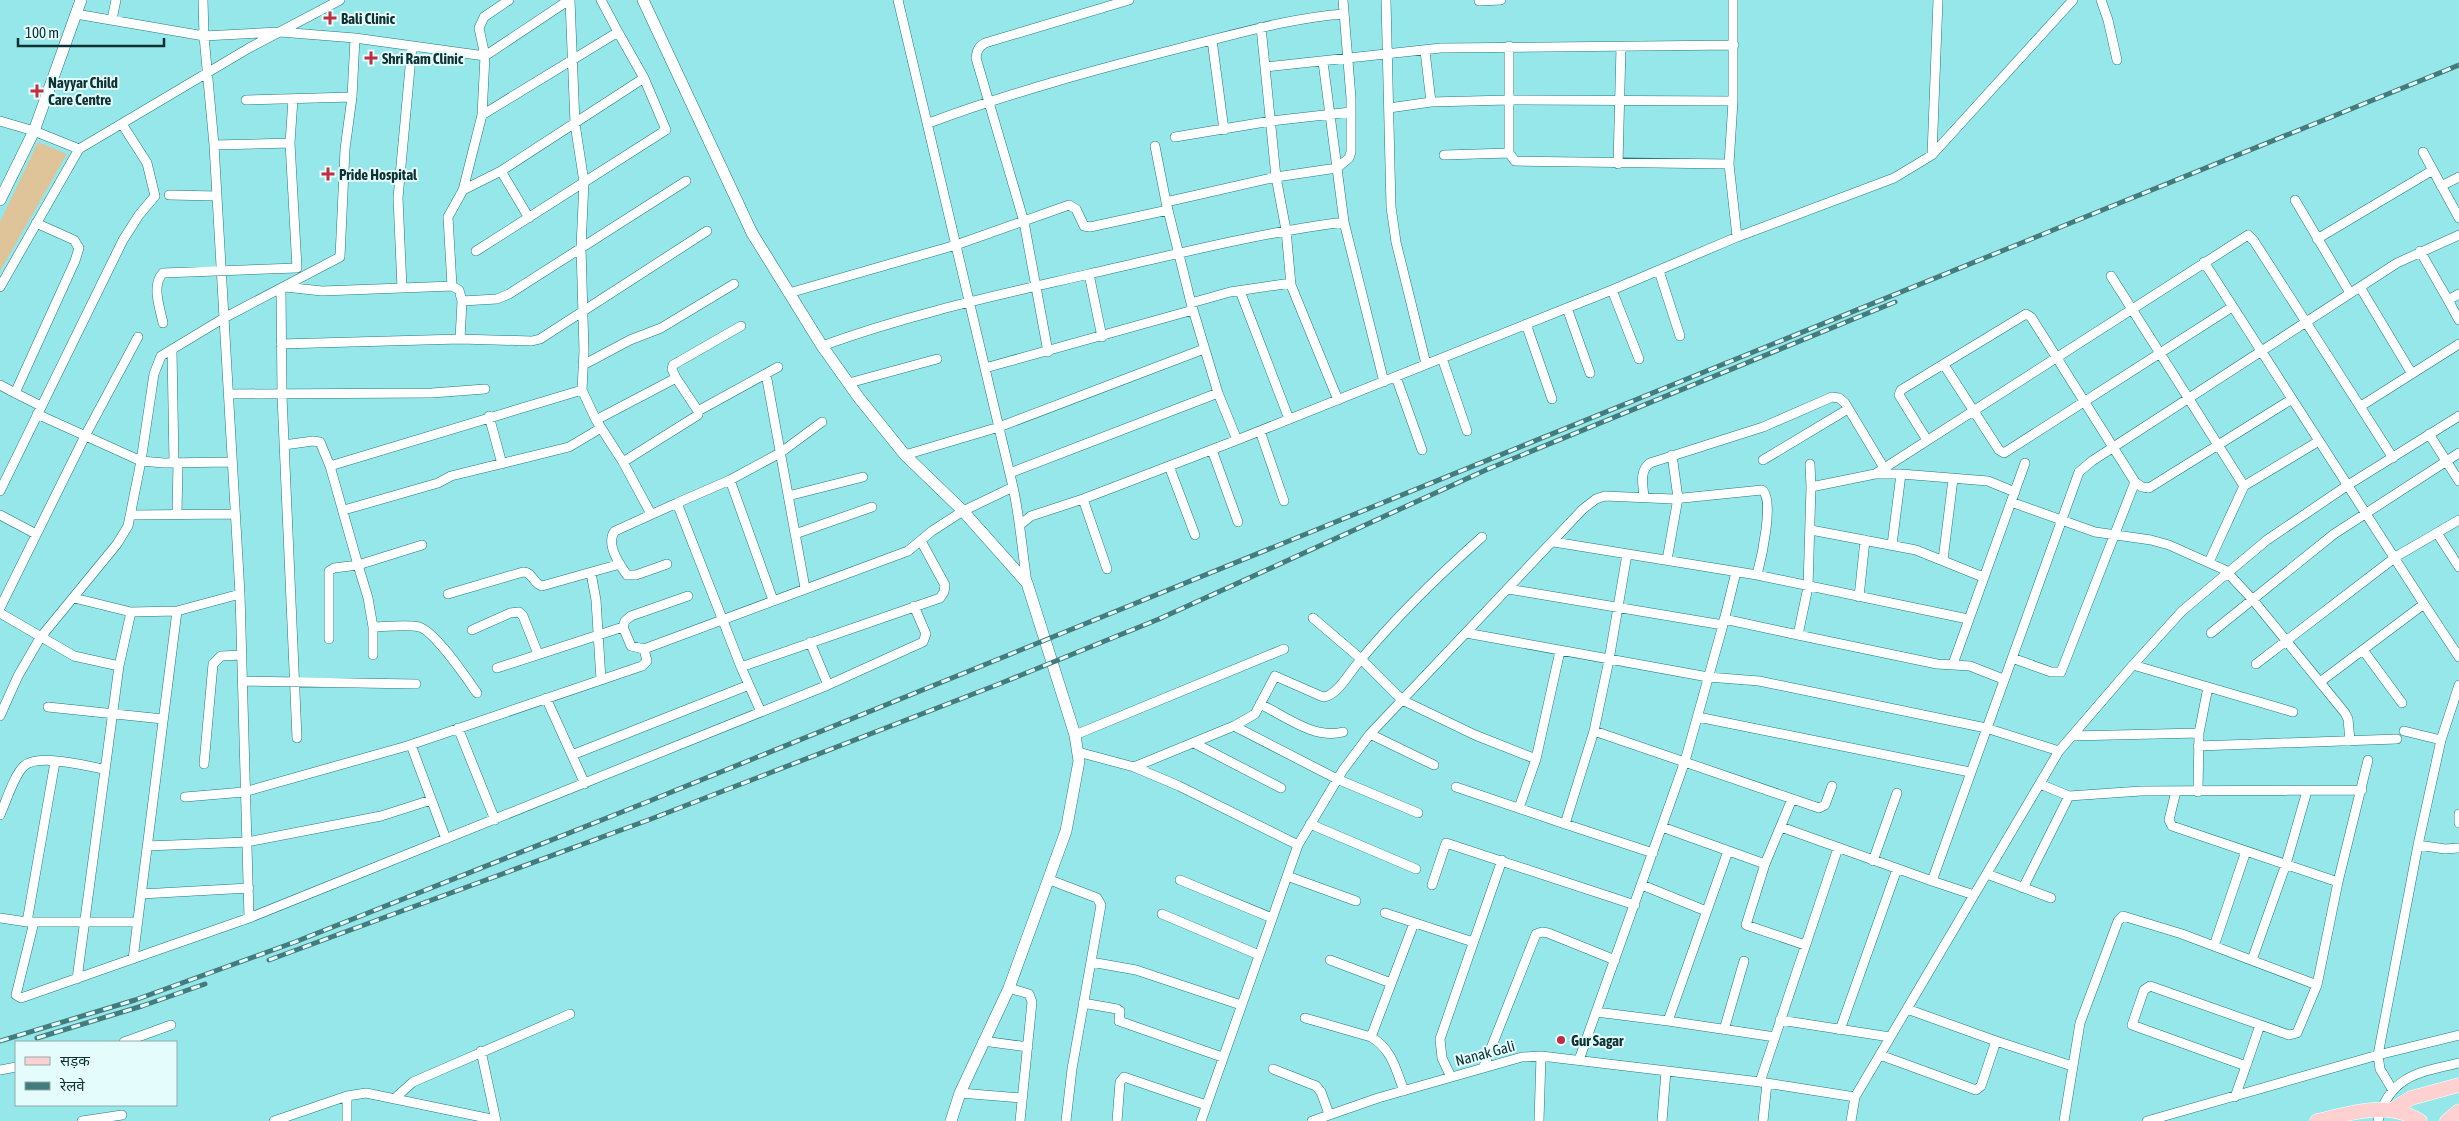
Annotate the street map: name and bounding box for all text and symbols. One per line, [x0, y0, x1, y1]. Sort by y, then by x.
place label: Bali Clinic [341, 10, 395, 27]
marker: Bali Clinic [323, 11, 337, 25]
scale bar [18, 15, 164, 47]
text: 100 m [25, 24, 59, 41]
place label: Shri Ram Clinic [382, 50, 464, 67]
marker: Shri Ram Clinic [364, 51, 378, 65]
place label: Nayyar Child Care Centre [48, 74, 118, 108]
marker: Nayyar Child Care Centre [30, 84, 44, 98]
place label: Pride Hospital [339, 166, 418, 183]
marker: Pride Hospital [321, 167, 335, 181]
place label: Gur Sagar [1571, 1032, 1624, 1049]
marker: Gur Sagar [1555, 1034, 1567, 1046]
street label: Nanak Gali [1453, 1037, 1517, 1069]
legend [15, 1041, 178, 1106]
text: सड़क [60, 1052, 90, 1069]
text: रेलवे [59, 1077, 85, 1094]

